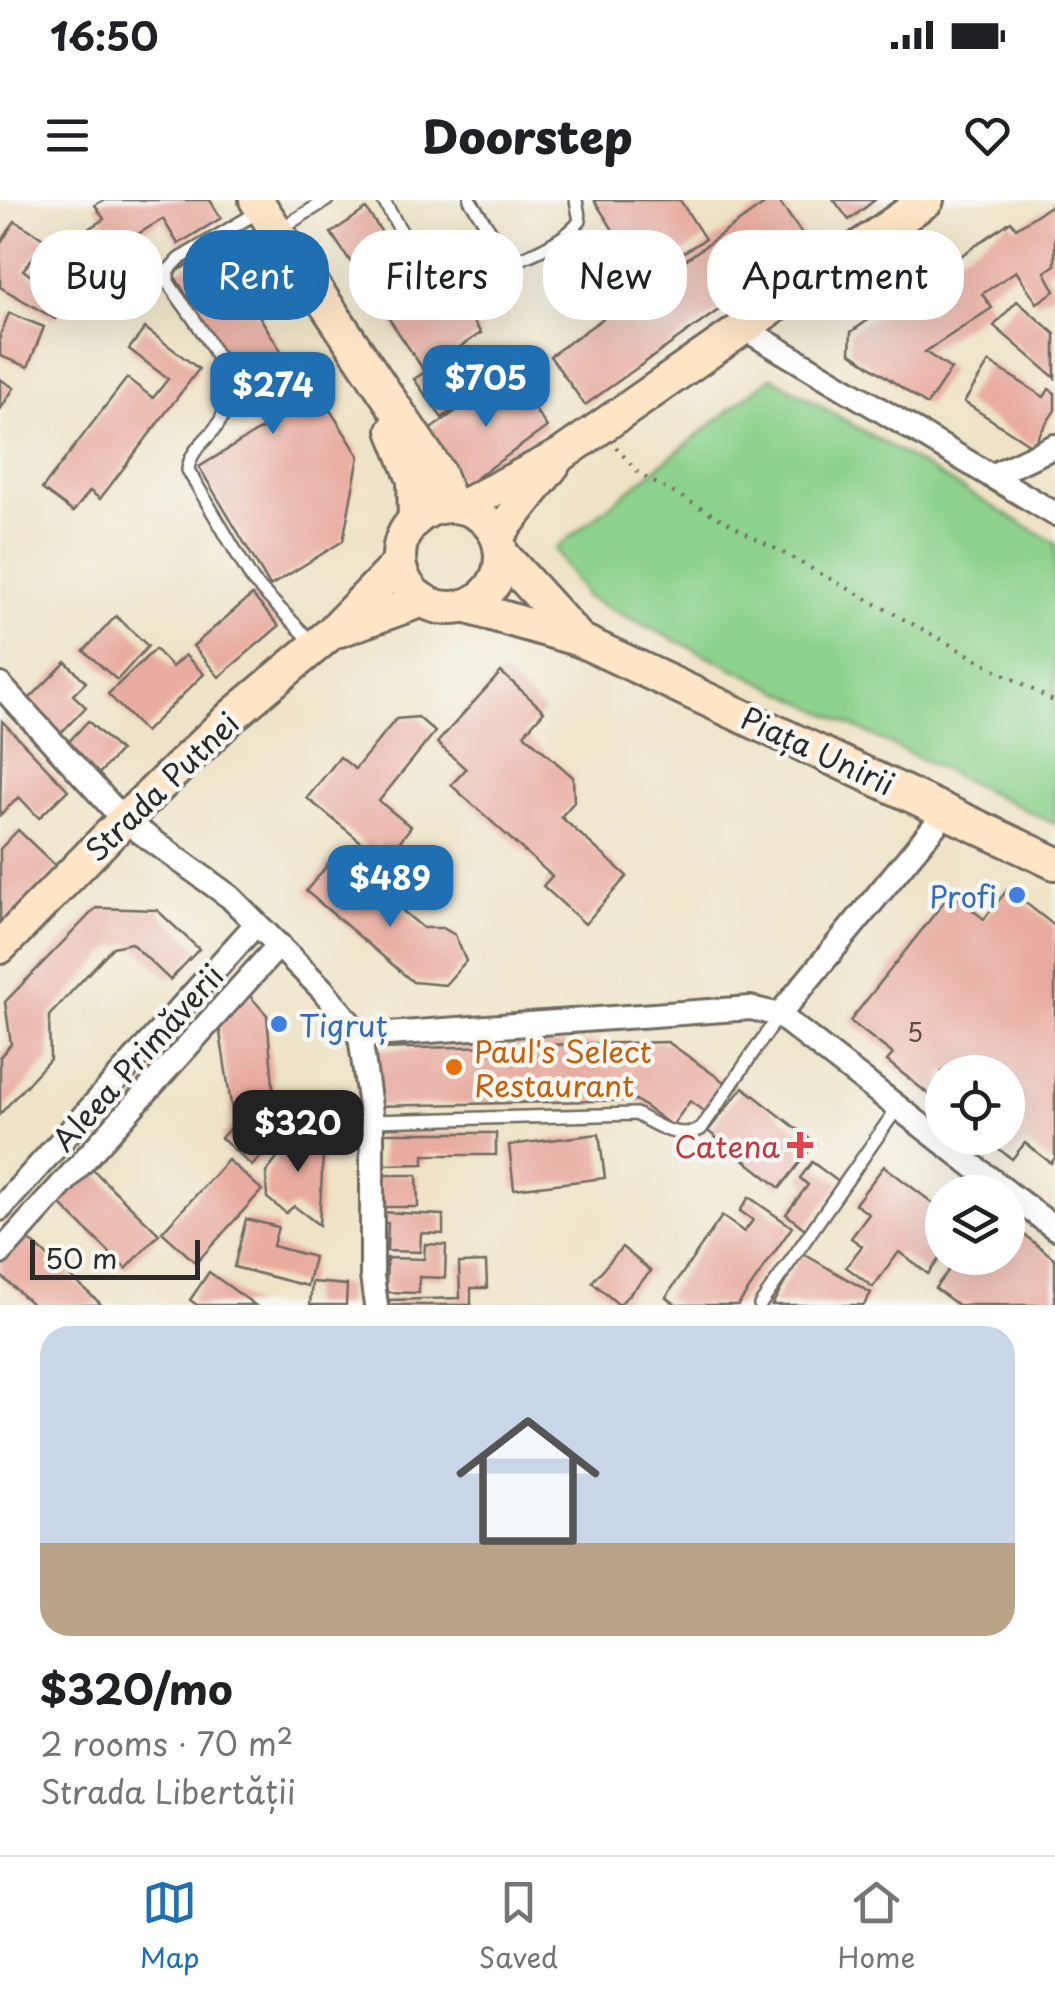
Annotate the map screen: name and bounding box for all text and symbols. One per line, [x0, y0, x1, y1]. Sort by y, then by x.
text: 16:50 [50, 7, 158, 64]
text: Doorstep [422, 101, 633, 169]
icon: menu [40, 108, 95, 163]
icon: heart [960, 108, 1015, 163]
chip: Buy [30, 230, 163, 320]
chip: Rent [183, 230, 329, 320]
chip: Filters [349, 230, 523, 320]
chip: New [543, 230, 687, 320]
chip: Apartment [707, 230, 964, 320]
pin: $705 [427, 345, 545, 430]
pin: $274 [214, 352, 332, 437]
text: $705 [445, 353, 527, 401]
text: $274 [232, 360, 314, 408]
street label: Piața Unirii [734, 695, 902, 805]
street label: Strada Putnei [74, 701, 248, 871]
pin: $489 [331, 845, 449, 930]
text: $489 [349, 853, 431, 901]
place label: Profi [929, 873, 997, 918]
marker: Profi [1006, 884, 1028, 906]
street label: Aleea Primăverii [41, 954, 233, 1160]
place label: Tigruț [299, 1002, 388, 1047]
marker: Tigruț [268, 1013, 290, 1035]
house number: 5 [907, 1013, 923, 1051]
place label: Paul's Select Restaurant [474, 1028, 652, 1107]
map controls [925, 1055, 1025, 1275]
button: locate [925, 1055, 1025, 1155]
marker: Paul's Select Restaurant [443, 1056, 465, 1078]
pin: $320 [239, 1090, 357, 1175]
text: $320 [255, 1098, 341, 1146]
place label: Catena [674, 1123, 780, 1168]
marker: Catena [789, 1134, 811, 1156]
button: layers [925, 1175, 1025, 1275]
scale bar [30, 1235, 200, 1280]
text: 50 m [45, 1236, 118, 1279]
icon: home [438, 1391, 618, 1571]
text: $320/mo [40, 1656, 233, 1719]
text: 2 rooms · 70 m² [40, 1719, 293, 1767]
text: Strada Libertății [40, 1767, 296, 1815]
tab: Map [140, 1875, 199, 1978]
tab: Saved [479, 1875, 558, 1978]
tab: Home [837, 1875, 915, 1978]

